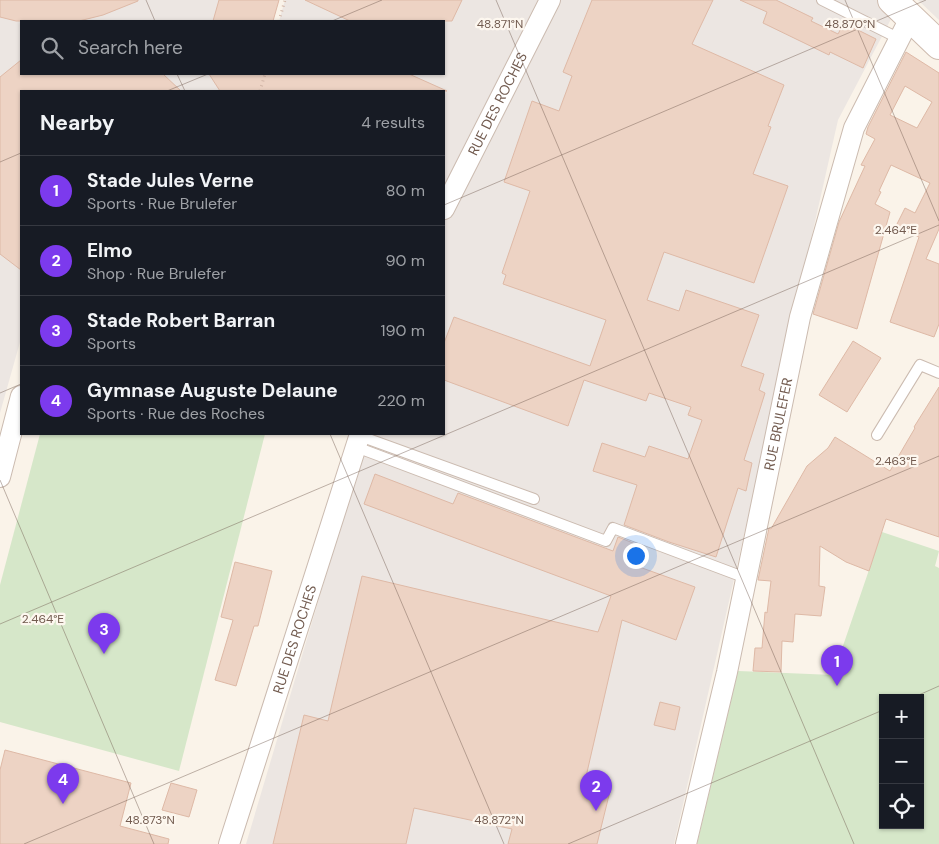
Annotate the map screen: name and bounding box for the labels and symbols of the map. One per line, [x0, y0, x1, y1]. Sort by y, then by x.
text: 48.871°N [477, 16, 523, 32]
text: 48.870°N [825, 16, 875, 32]
street label: RUE DES ROCHES [464, 49, 531, 158]
text: 2.464°E [875, 222, 917, 238]
street label: RUE BRULEFER [760, 376, 796, 472]
text: 2.463°E [875, 453, 917, 469]
your location [623, 543, 649, 569]
street label: RUE DES ROCHES [269, 582, 320, 696]
text: 2.464°E [22, 611, 64, 627]
pin: 3 [88, 613, 120, 654]
pin: 1 [821, 645, 853, 686]
pin: 4 [47, 763, 79, 804]
pin: 2 [580, 770, 612, 811]
text: 48.873°N [125, 812, 175, 828]
text: 48.872°N [474, 812, 524, 828]

